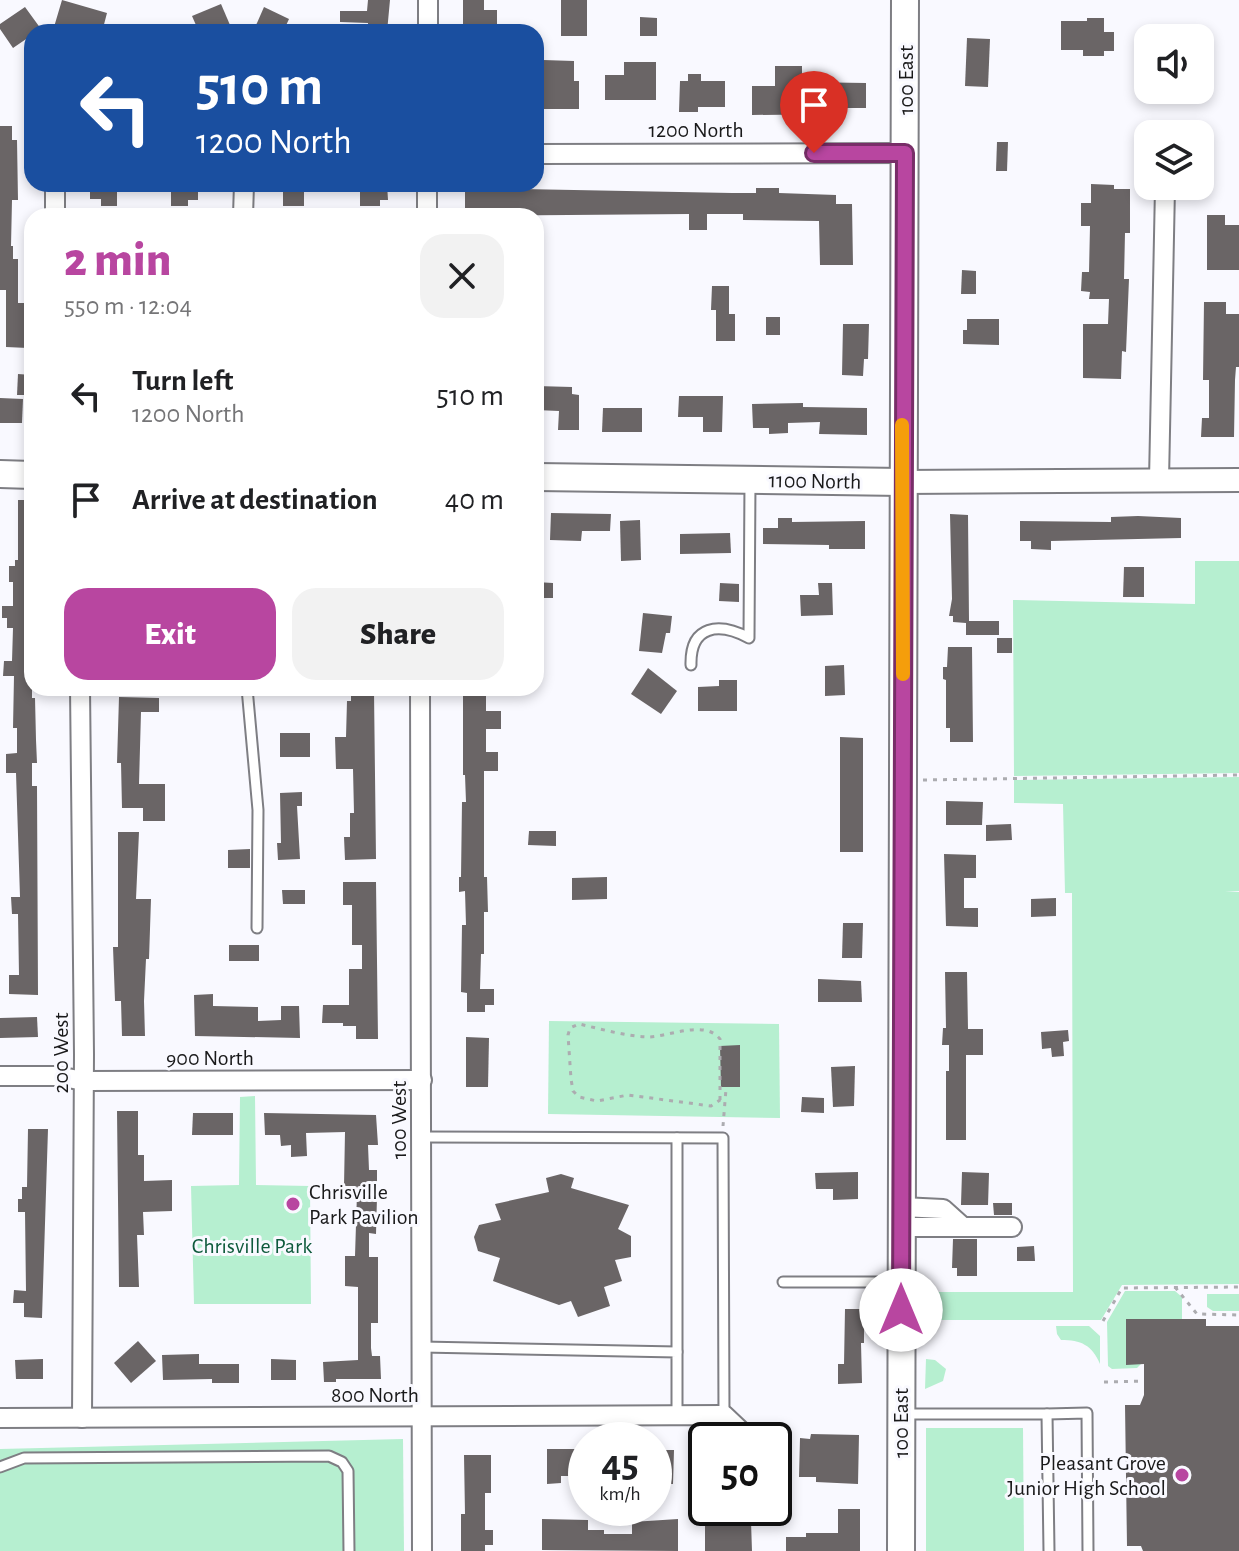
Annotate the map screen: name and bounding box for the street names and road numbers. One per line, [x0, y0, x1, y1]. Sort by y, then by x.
street label: 100 East [895, 45, 917, 115]
street label: 1200 North [648, 119, 744, 141]
street label: 1100 North [768, 469, 862, 493]
street label: 200 West [50, 1013, 72, 1093]
street label: 900 North [166, 1047, 254, 1069]
street label: 100 West [388, 1081, 410, 1159]
street label: 800 North [331, 1384, 419, 1406]
street label: 100 East [890, 1388, 912, 1458]

